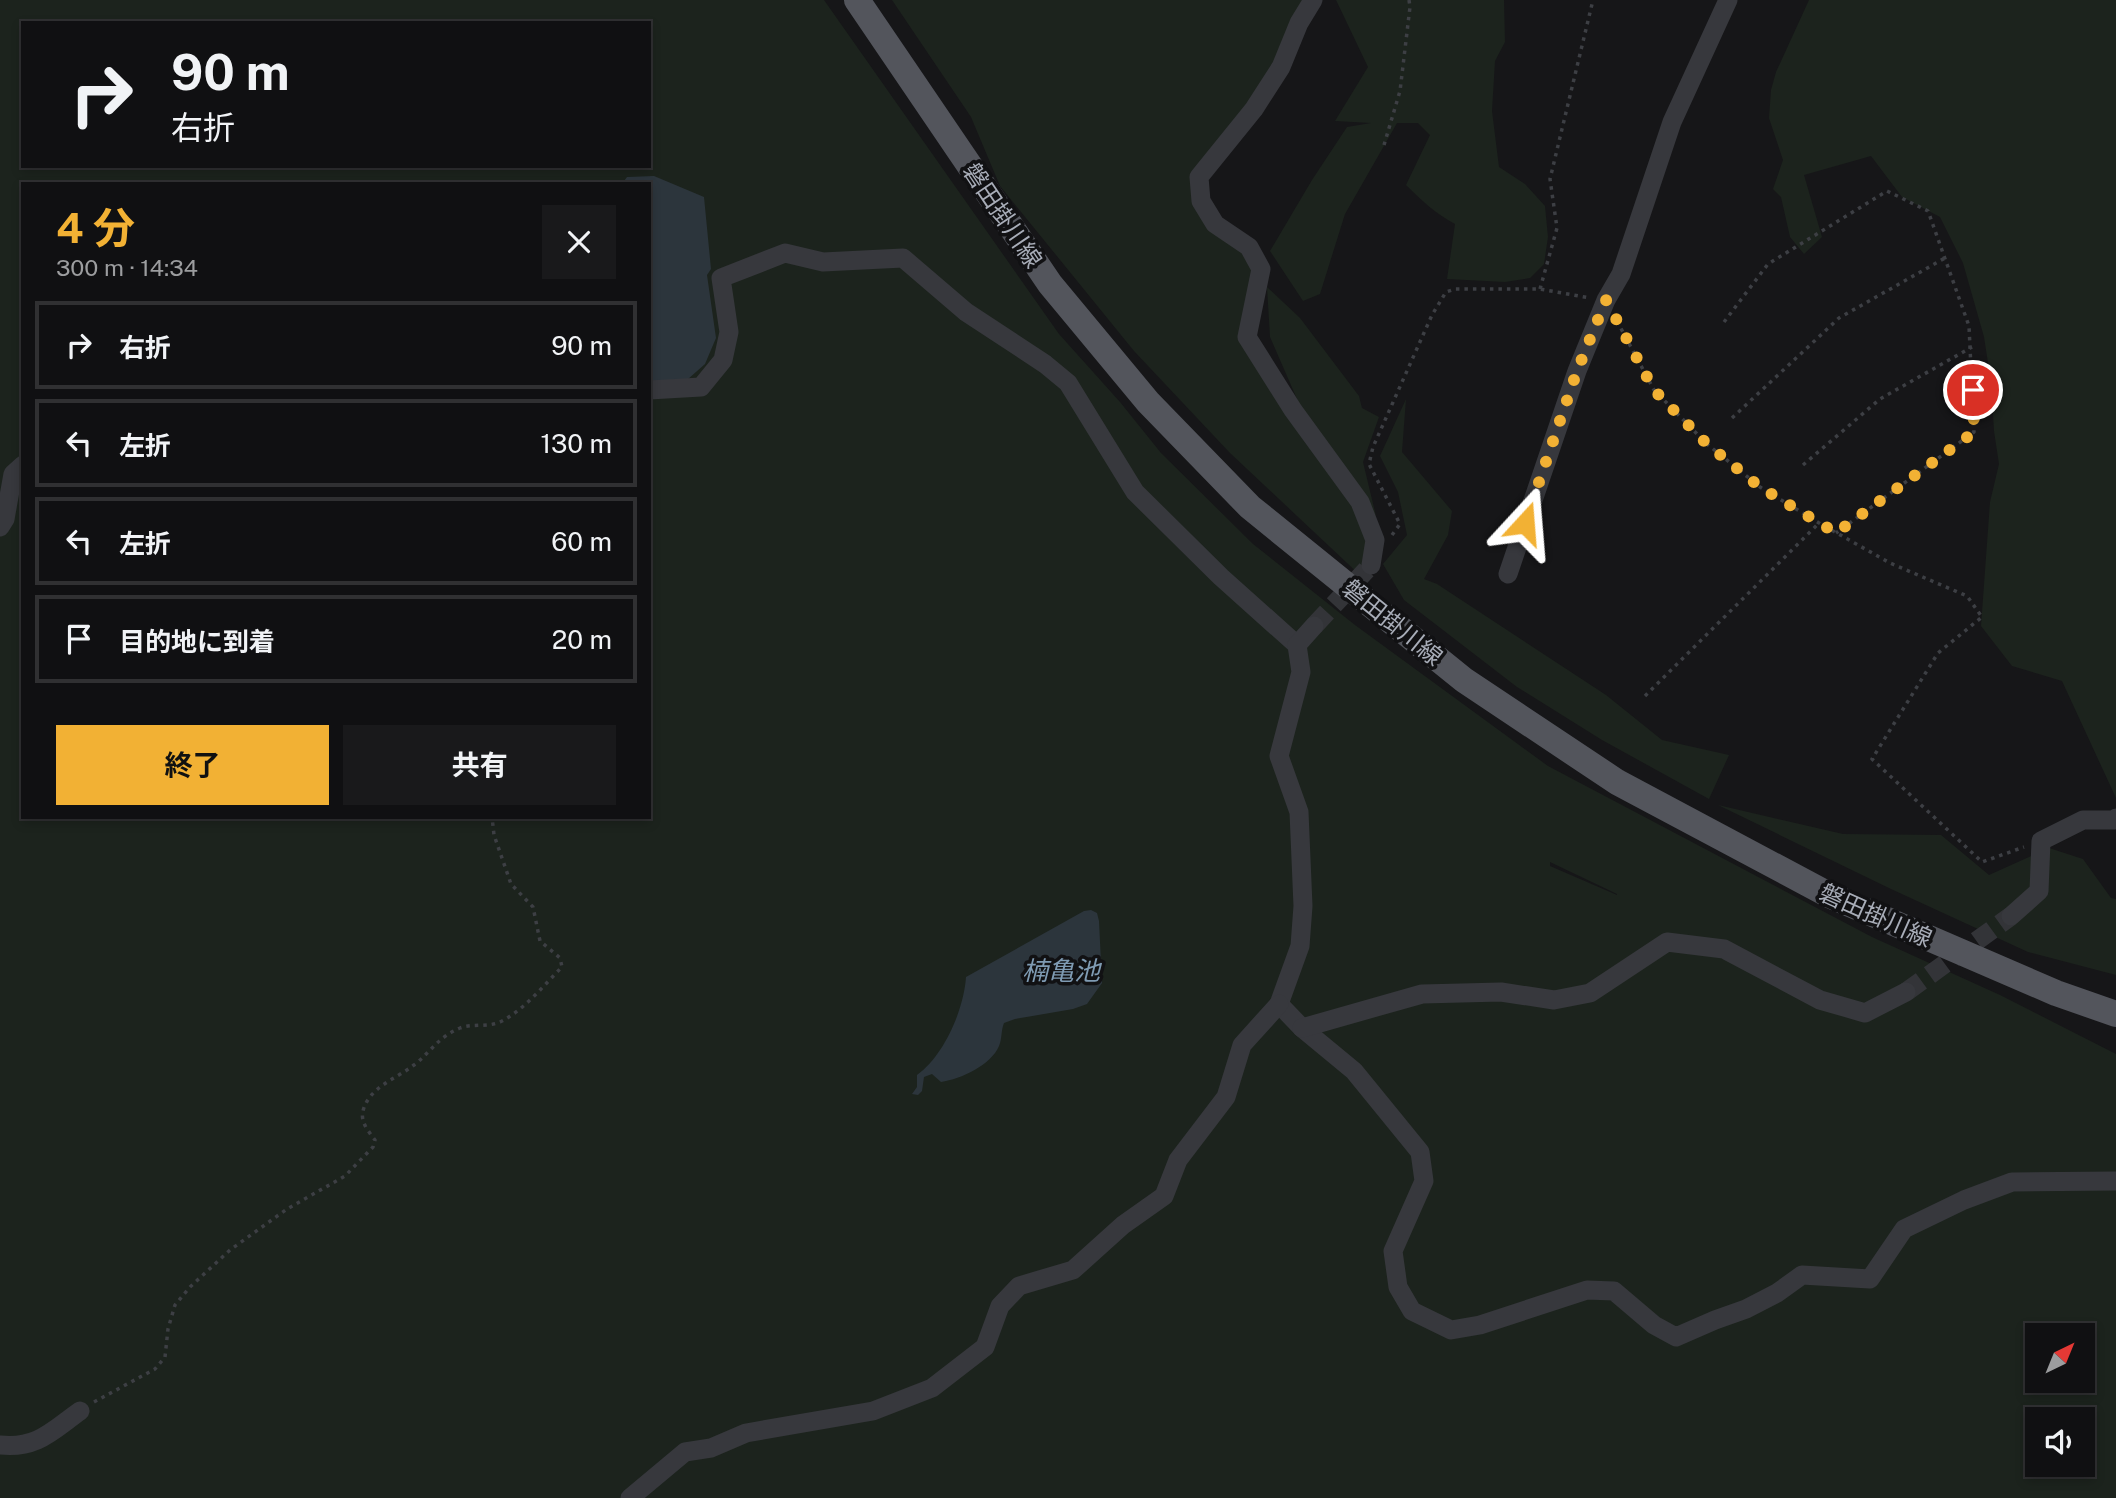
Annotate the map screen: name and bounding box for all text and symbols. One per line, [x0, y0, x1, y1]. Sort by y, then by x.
text: 90 m [171, 43, 290, 101]
icon: right [56, 49, 147, 140]
text: 右折 [171, 109, 235, 146]
street label: 磐田掛川線 [958, 157, 1048, 273]
text: 4 分 [56, 203, 135, 252]
button: close [542, 205, 616, 279]
text: 300 m · 14:34 [56, 254, 198, 281]
icon: right [60, 326, 98, 364]
text: 90 m [551, 330, 612, 361]
text: 右折 [119, 332, 171, 363]
pin [1943, 360, 2003, 420]
icon: arrive [1954, 371, 1992, 409]
icon: left [60, 424, 98, 462]
text: 130 m [540, 428, 612, 459]
text: 左折 [119, 430, 171, 461]
position arrow [1488, 486, 1562, 560]
icon: left [60, 522, 98, 560]
text: 60 m [551, 526, 612, 557]
text: 左折 [119, 528, 171, 559]
street label: 磐田掛川線 [1338, 573, 1448, 671]
icon: arrive [60, 620, 98, 658]
text: 20 m [552, 624, 612, 655]
text: 目的地に到着 [119, 626, 275, 657]
button: 終了 [56, 725, 329, 805]
button: 共有 [343, 725, 616, 805]
street label: 磐田掛川線 [1815, 878, 1937, 952]
water label: 楠亀池 [1022, 955, 1103, 986]
north arrow [2025, 1323, 2095, 1393]
map controls [2025, 1323, 2095, 1477]
button: sound [2025, 1407, 2095, 1477]

